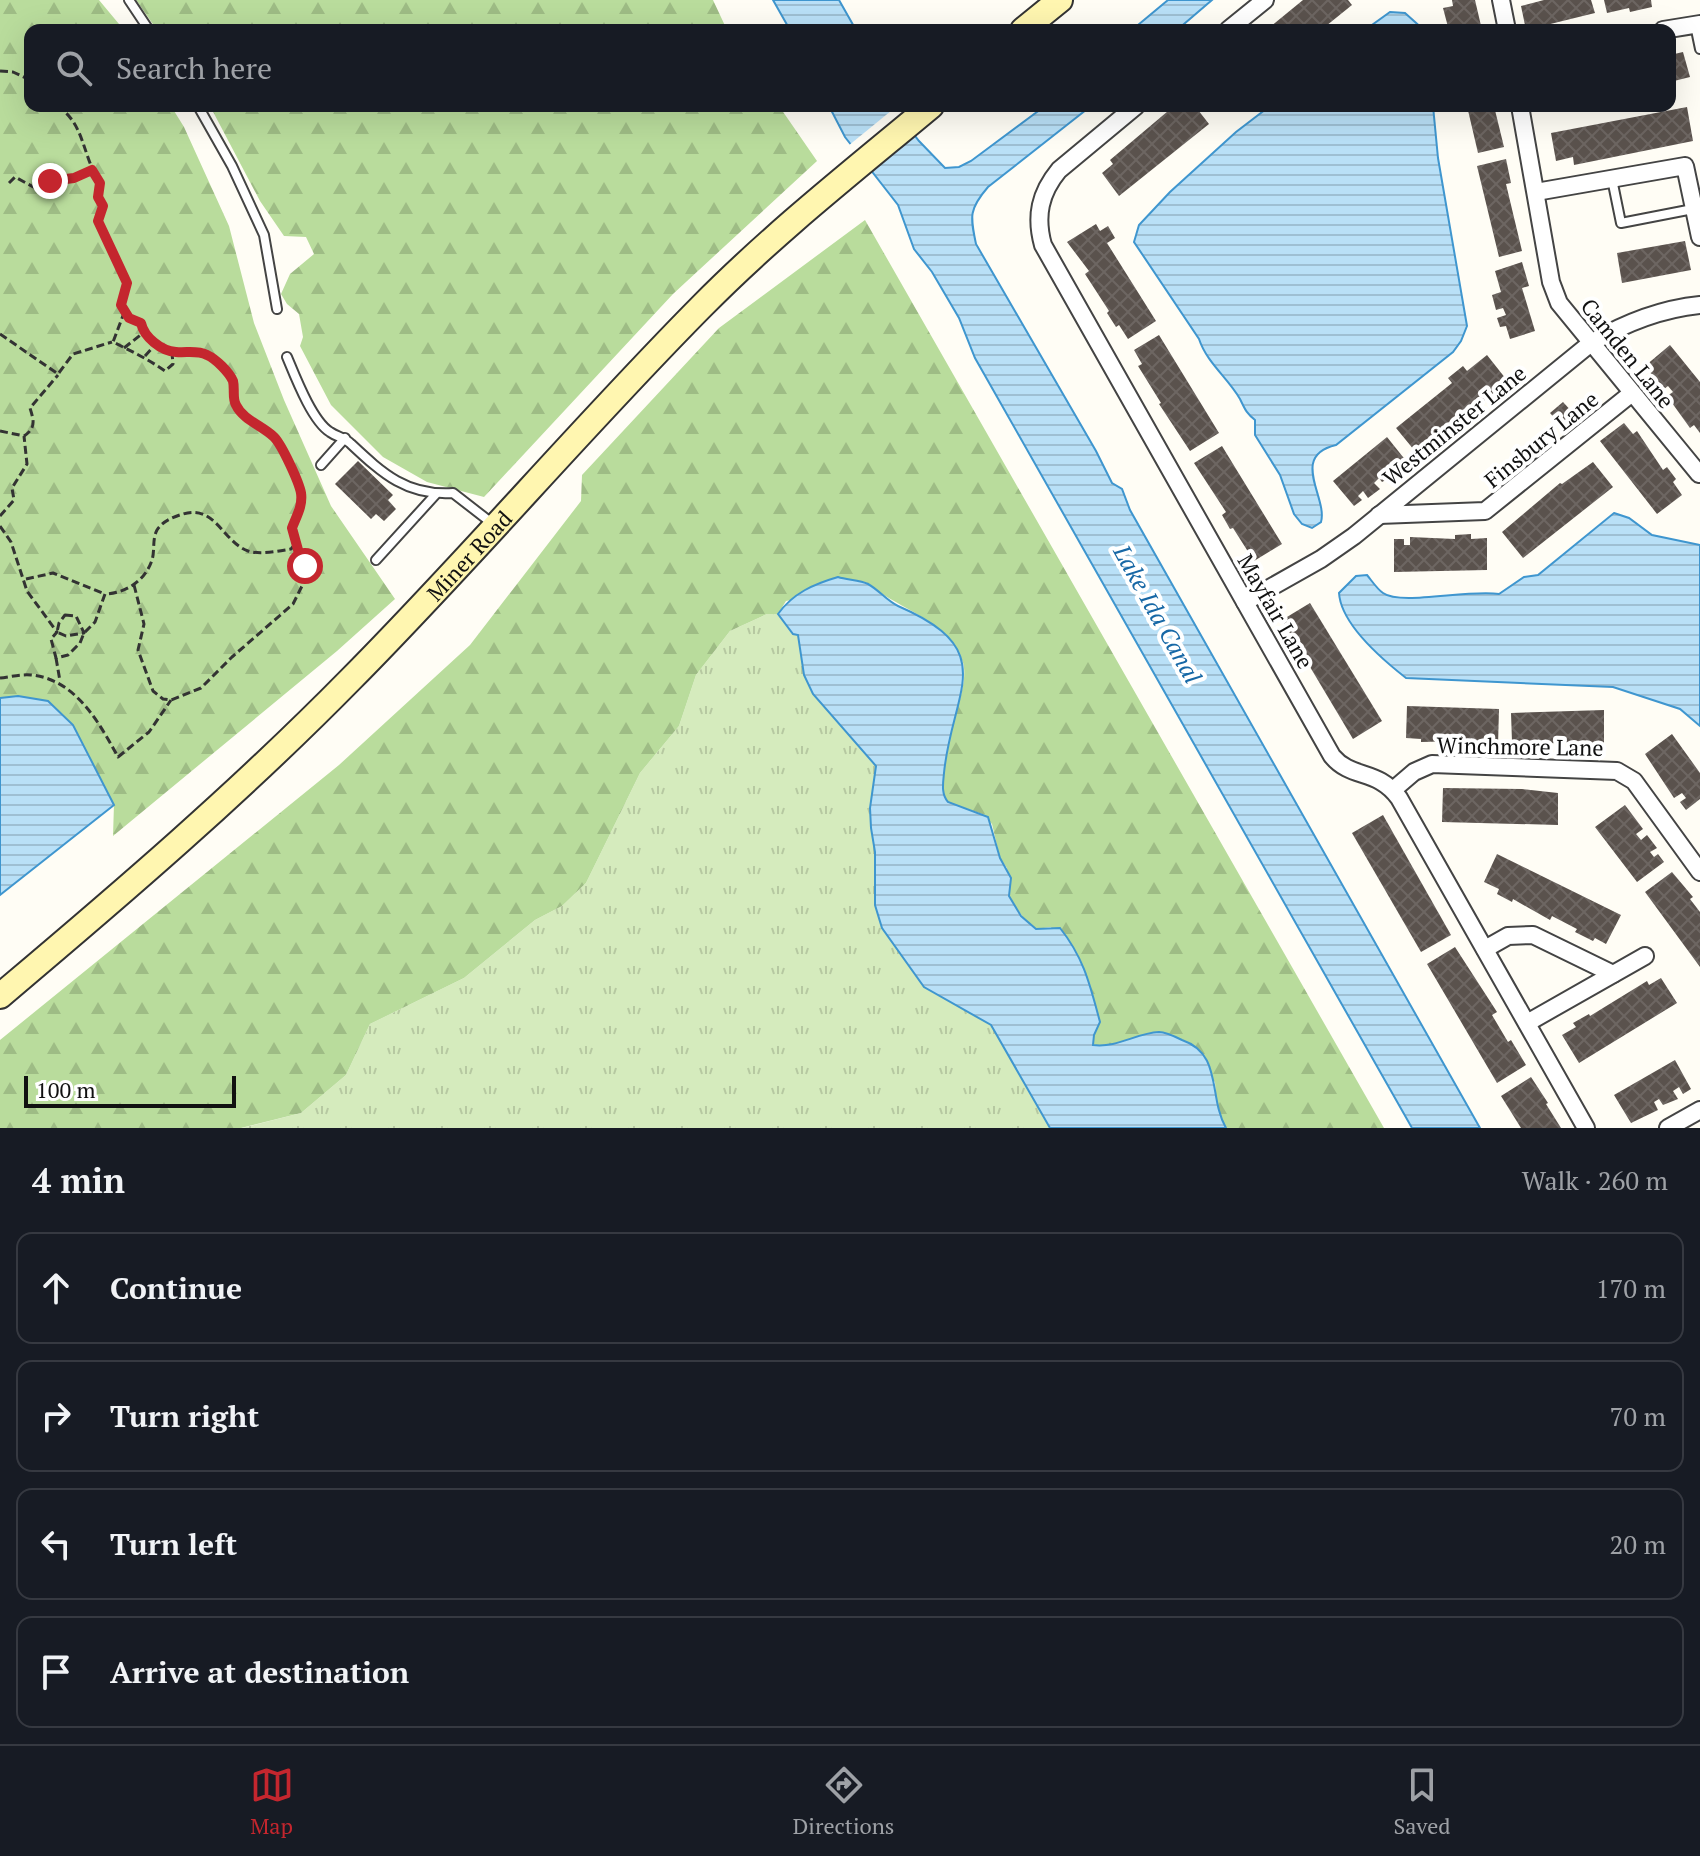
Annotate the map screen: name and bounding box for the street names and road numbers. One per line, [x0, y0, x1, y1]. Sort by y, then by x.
street label: Camden Lane [1575, 292, 1681, 414]
street label: Westminster Lane [1376, 358, 1532, 492]
street label: Finsbury Lane [1478, 384, 1604, 494]
street label: Miner Road [420, 504, 518, 606]
street label: Mayfair Lane [1232, 548, 1320, 674]
street label: Winchmore Lane [1436, 730, 1604, 762]

